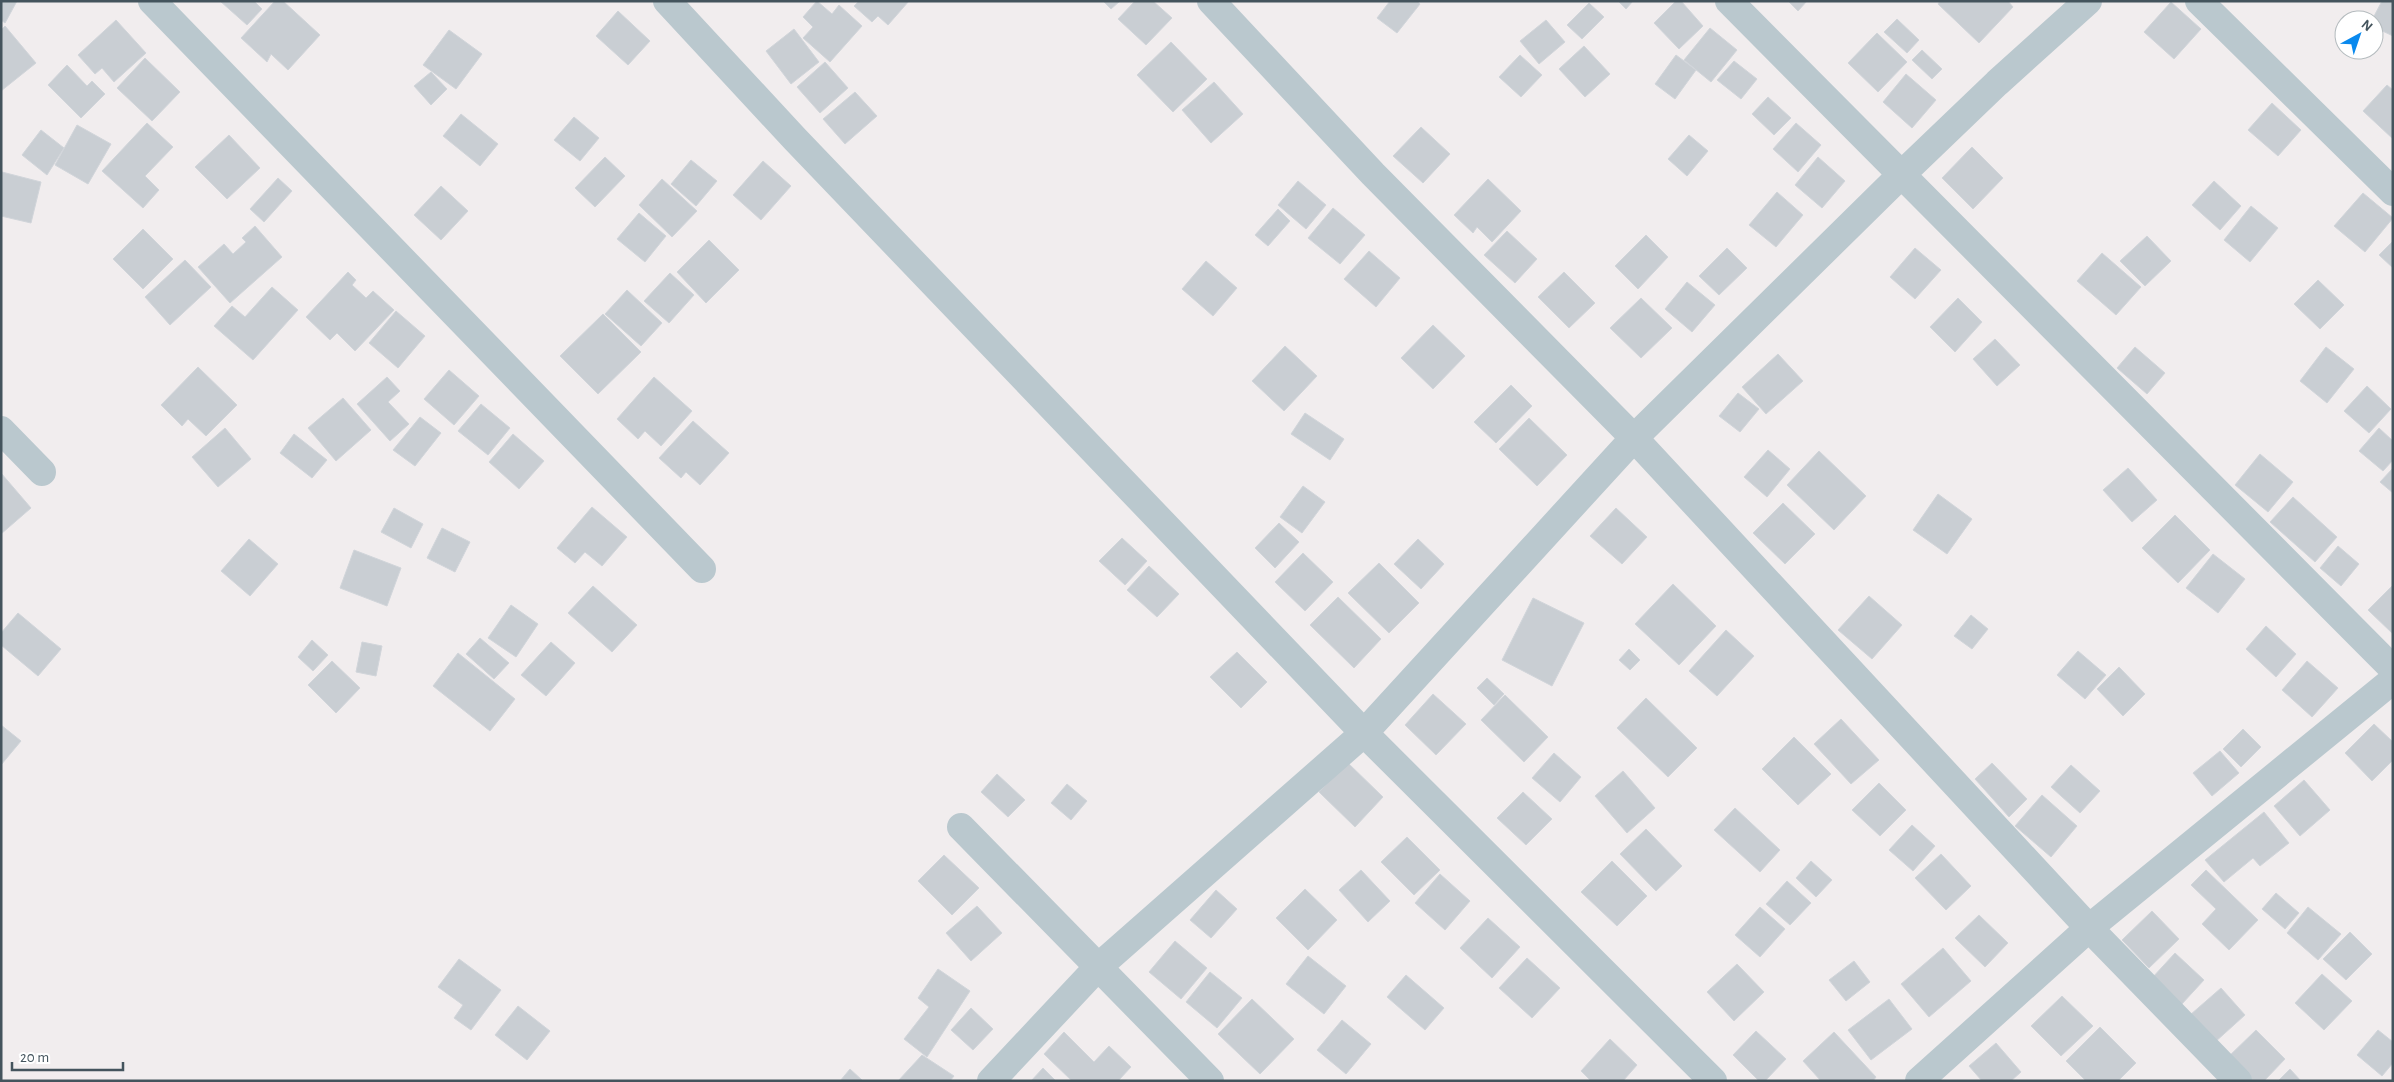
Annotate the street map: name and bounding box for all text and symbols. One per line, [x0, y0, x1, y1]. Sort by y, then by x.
north arrow [2334, 10, 2384, 60]
text: N [2358, 17, 2375, 34]
scale bar [12, 1040, 124, 1072]
text: 20 m [20, 1050, 49, 1065]

